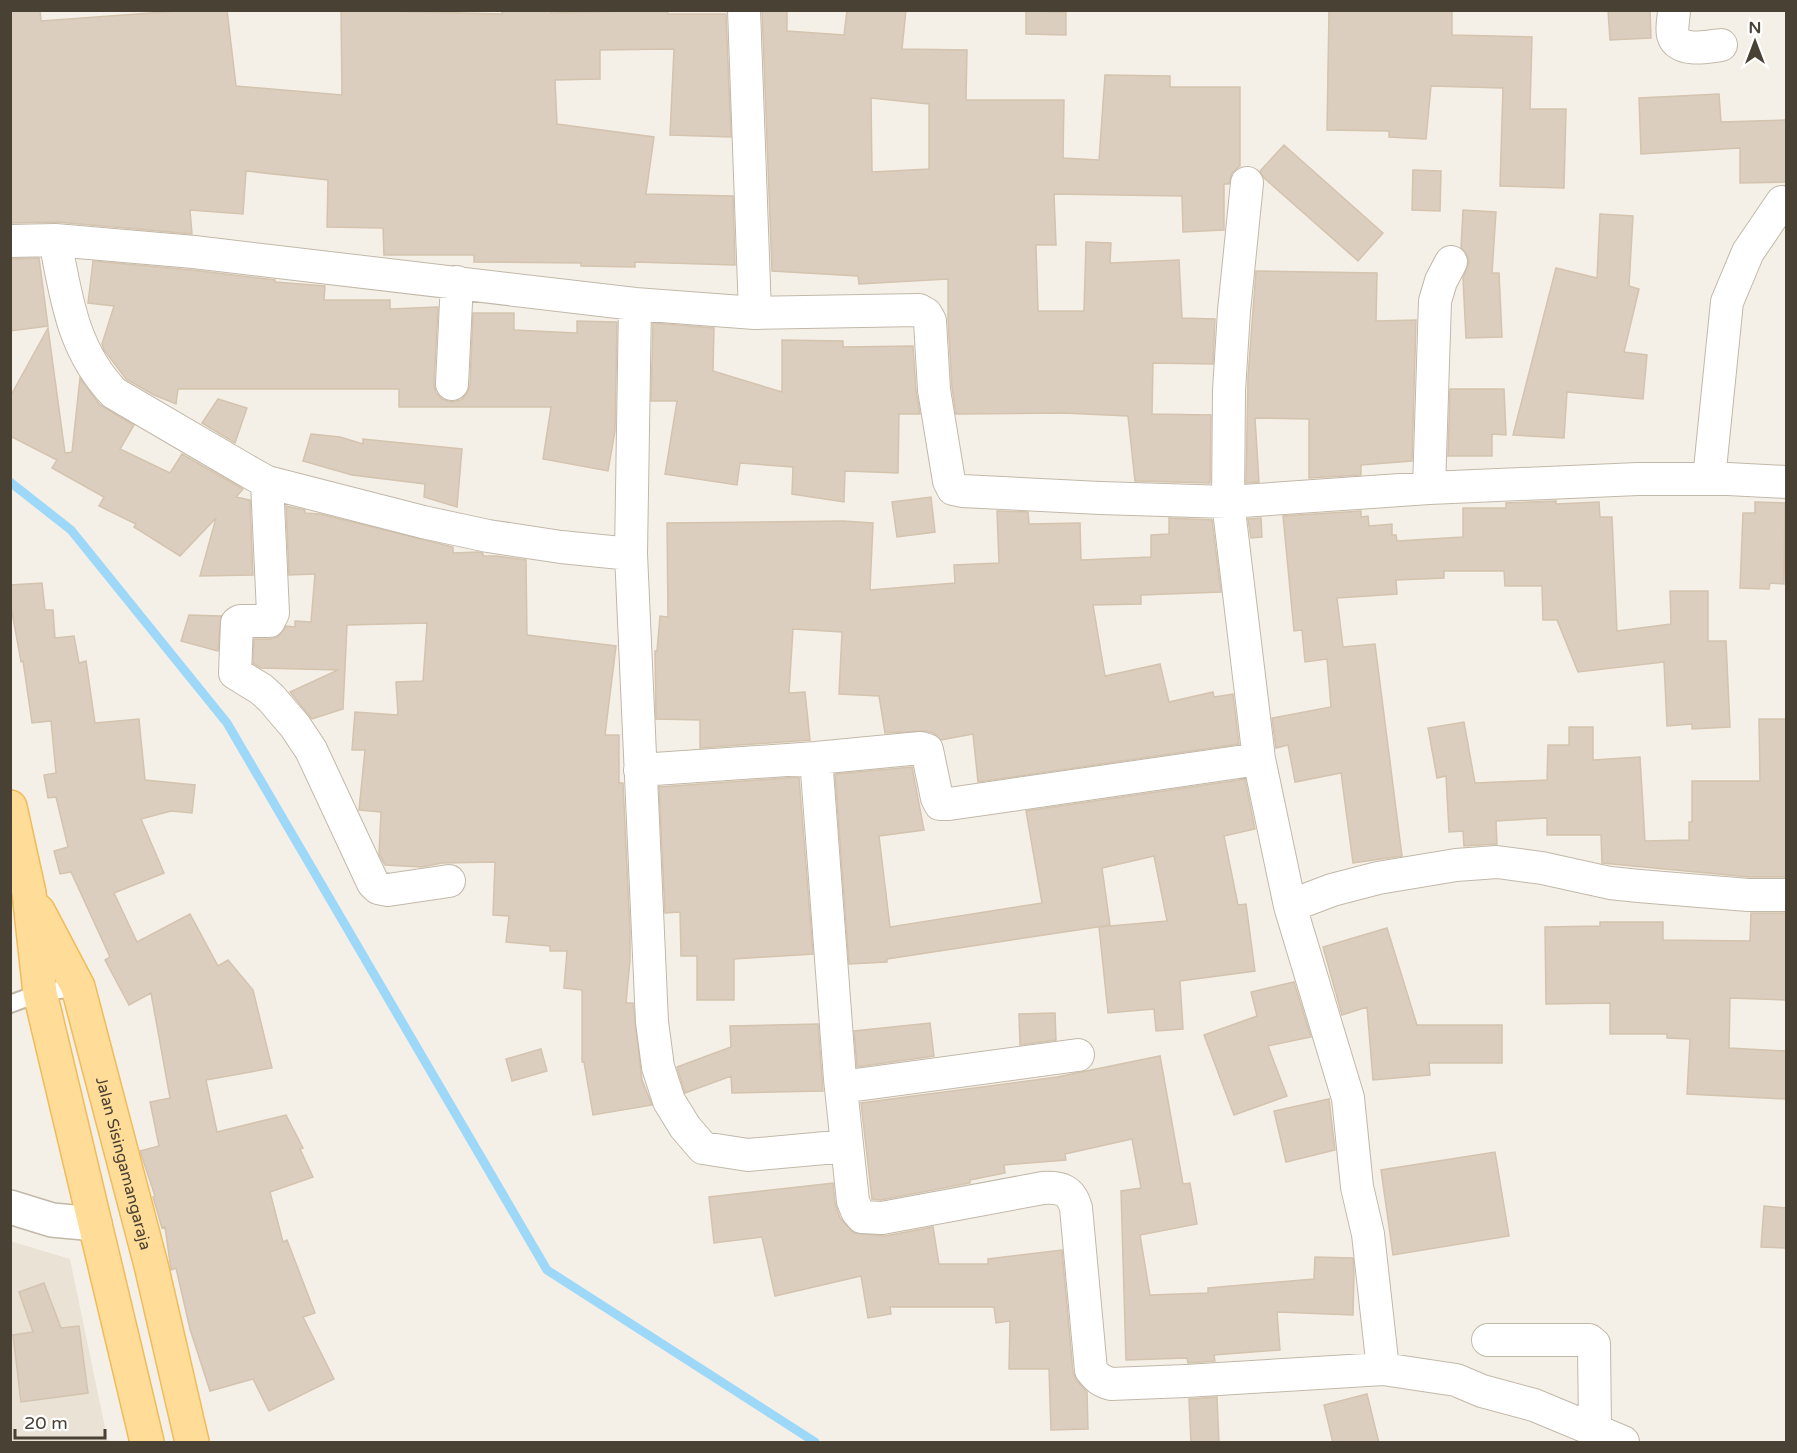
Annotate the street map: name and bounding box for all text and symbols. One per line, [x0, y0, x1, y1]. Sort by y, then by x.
north arrow [1725, 12, 1785, 72]
text: N [1749, 18, 1761, 38]
street label: Jalan Sisingamangaraja [91, 1075, 156, 1252]
scale bar [15, 1402, 105, 1440]
text: 20 m [24, 1412, 68, 1434]

